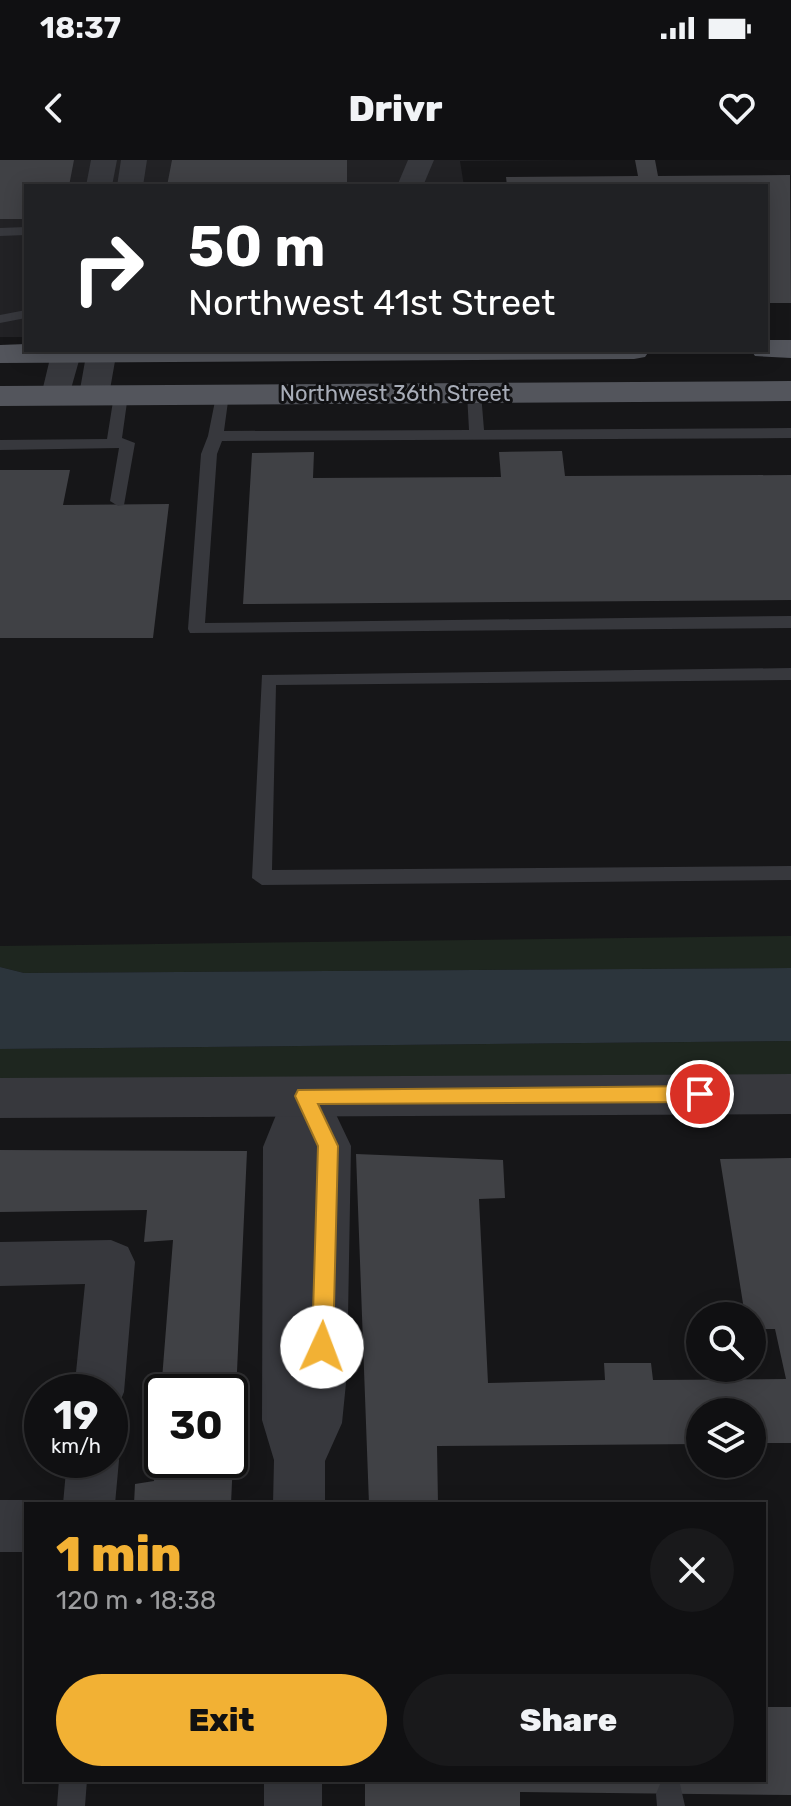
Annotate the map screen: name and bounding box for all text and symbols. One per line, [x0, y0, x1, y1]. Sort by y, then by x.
text: 18:37 [40, 10, 121, 46]
icon: back [32, 86, 76, 130]
icon: heart [715, 86, 759, 130]
text: Drivr [348, 87, 443, 130]
text: 50 m [188, 214, 325, 280]
icon: right [56, 216, 160, 320]
text: Northwest 41st Street [188, 281, 555, 324]
street label: Northwest 36th Street [280, 380, 511, 407]
pin [666, 1060, 734, 1128]
icon: arrive [678, 1072, 722, 1116]
map controls [686, 1302, 766, 1478]
button: search [686, 1302, 766, 1382]
position arrow [280, 1305, 364, 1389]
speed limit sign: 30 [144, 1374, 248, 1478]
text: 19 [53, 1392, 99, 1439]
button: layers [686, 1398, 766, 1478]
text: km/h [51, 1434, 101, 1458]
text: 1 min [56, 1526, 182, 1583]
button: close [650, 1528, 734, 1612]
text: 120 m · 18:38 [56, 1585, 216, 1616]
button: Exit [56, 1674, 387, 1766]
button: Share [403, 1674, 734, 1766]

